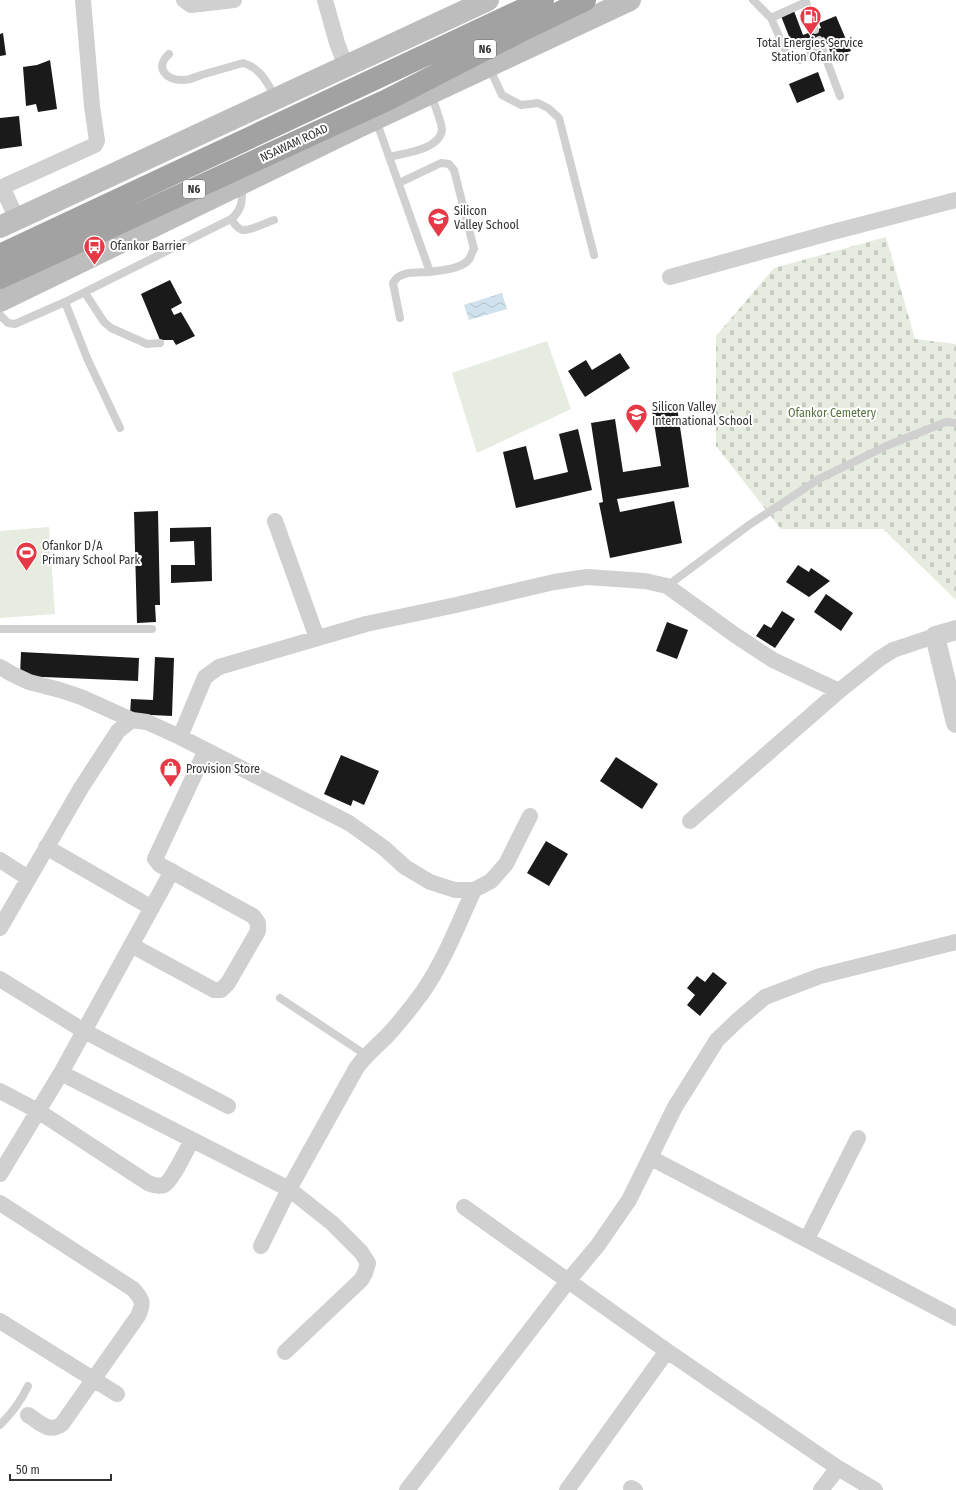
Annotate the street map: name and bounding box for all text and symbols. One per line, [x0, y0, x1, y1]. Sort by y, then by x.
fuel station icon: Total Energies Service Station Ofankor [797, 3, 823, 36]
place label: Total Energies Service Station Ofankor [757, 36, 863, 64]
road number: N6 [474, 40, 496, 58]
street label: NSAWAM ROAD [258, 121, 330, 165]
road number: N6 [183, 180, 205, 198]
place label: Silicon Valley School [454, 204, 519, 232]
school or university icon: Silicon Valley School [425, 205, 451, 238]
bus stop icon: Ofankor Barrier [82, 233, 108, 266]
place label: Ofankor Barrier [110, 239, 187, 253]
place label: Silicon Valley International School [652, 400, 752, 428]
school or university icon: Silicon Valley International School [624, 401, 650, 434]
park label: Ofankor Cemetery [788, 406, 877, 420]
place label: Ofankor D/A Primary School Park [42, 539, 140, 567]
sports icon: Ofankor D/A Primary School Park [13, 540, 39, 573]
shop icon: Provision Store [158, 756, 184, 789]
place label: Provision Store [186, 762, 260, 776]
scale bar [10, 1456, 111, 1482]
text: 50 m [16, 1463, 40, 1477]

